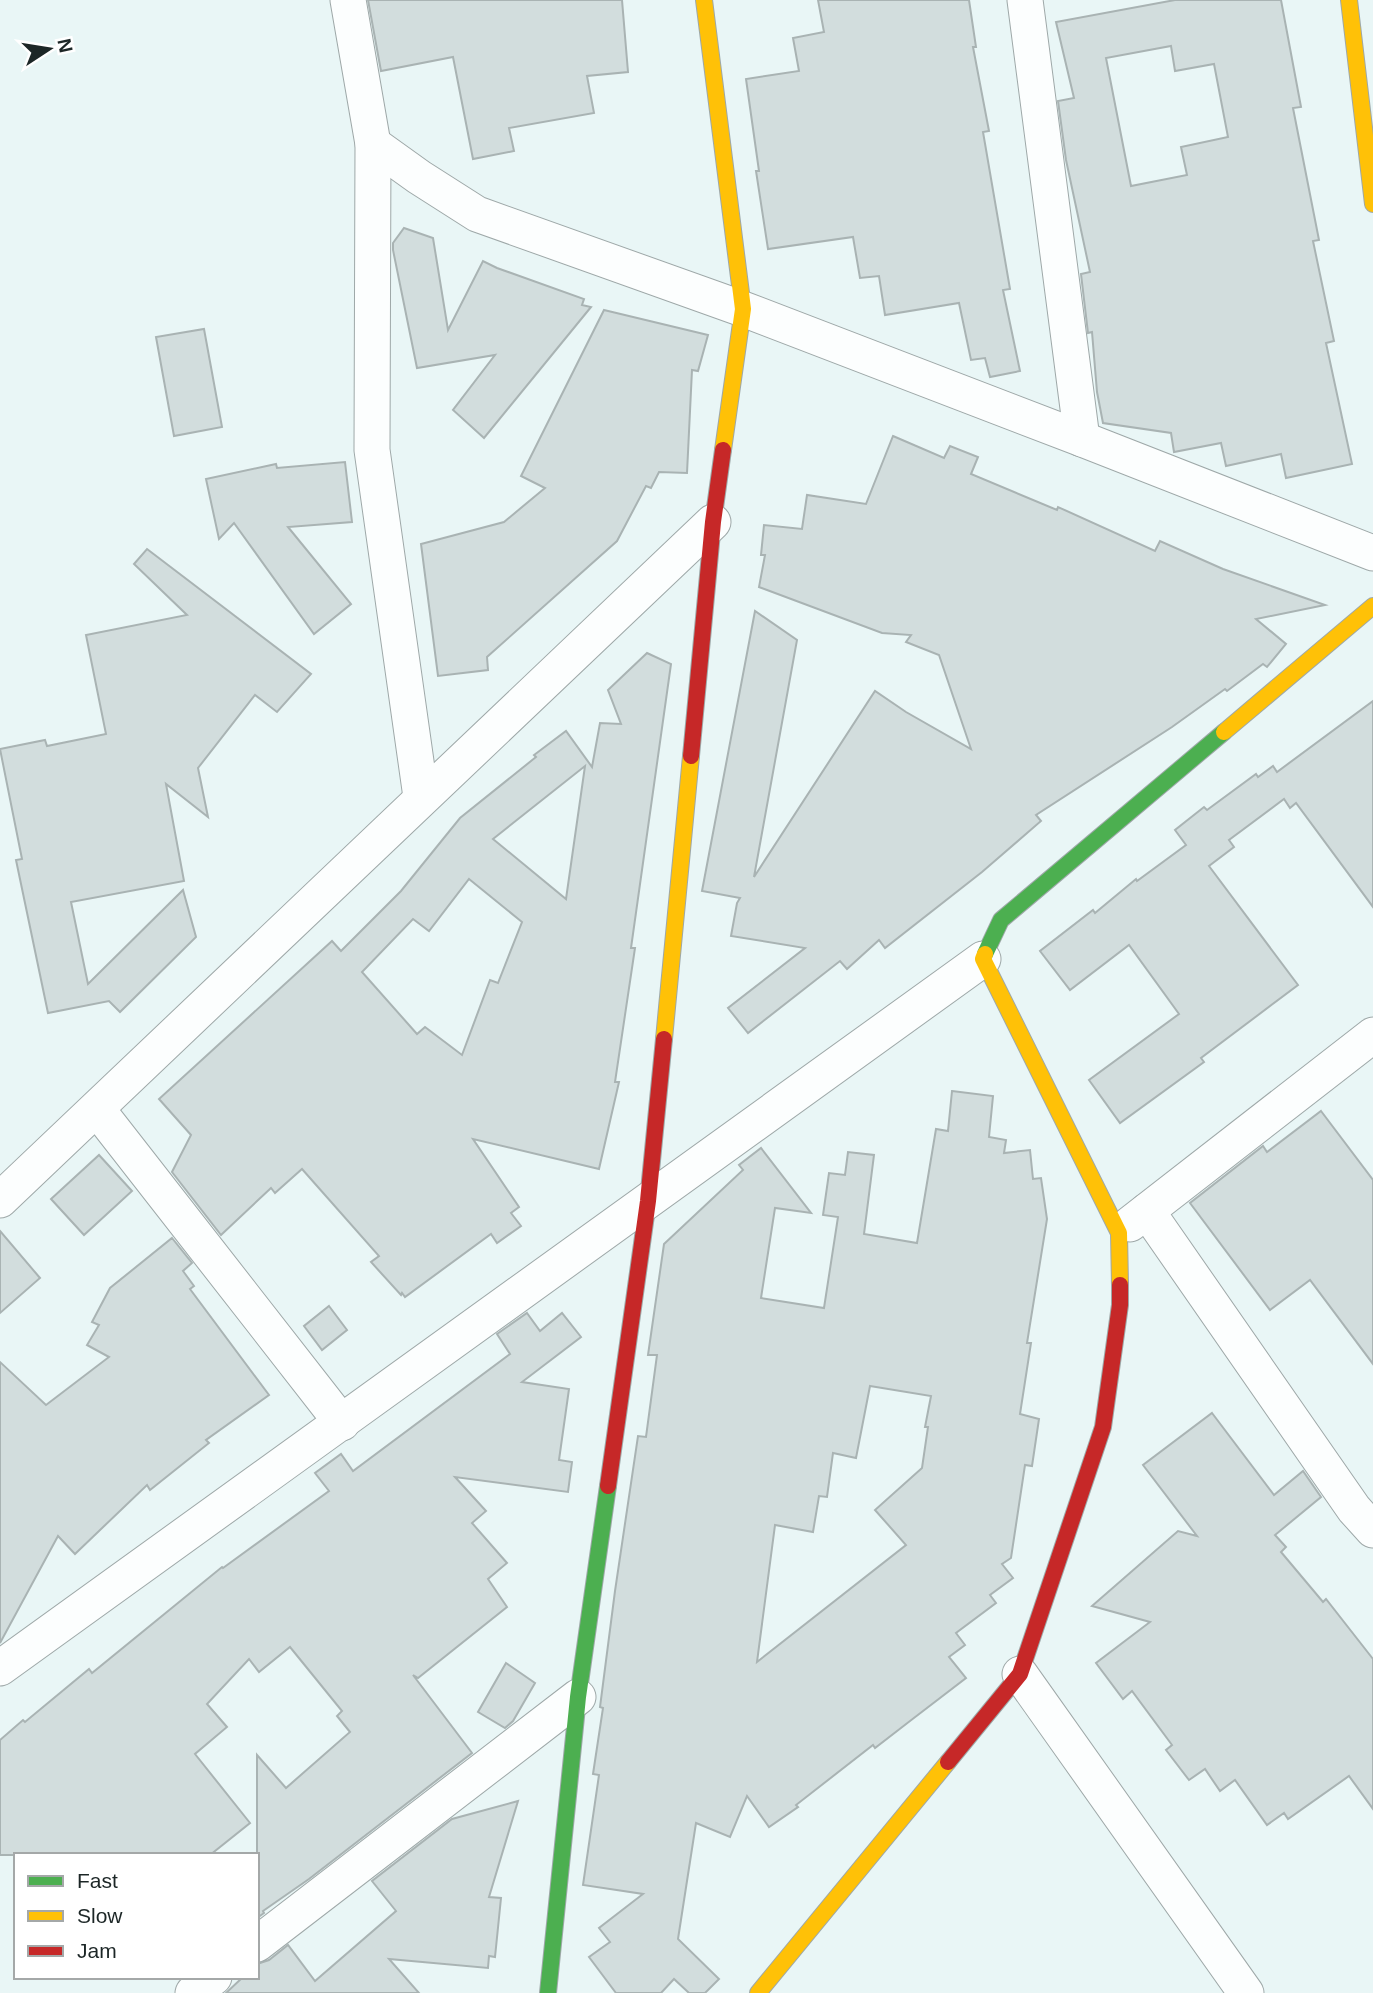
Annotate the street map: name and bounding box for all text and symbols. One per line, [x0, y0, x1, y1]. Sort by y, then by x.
north arrow [14, 14, 84, 84]
text: N [53, 37, 77, 54]
legend [14, 1853, 259, 1979]
text: Fast [77, 1869, 118, 1892]
text: Slow [77, 1904, 123, 1927]
text: Jam [77, 1939, 117, 1962]

